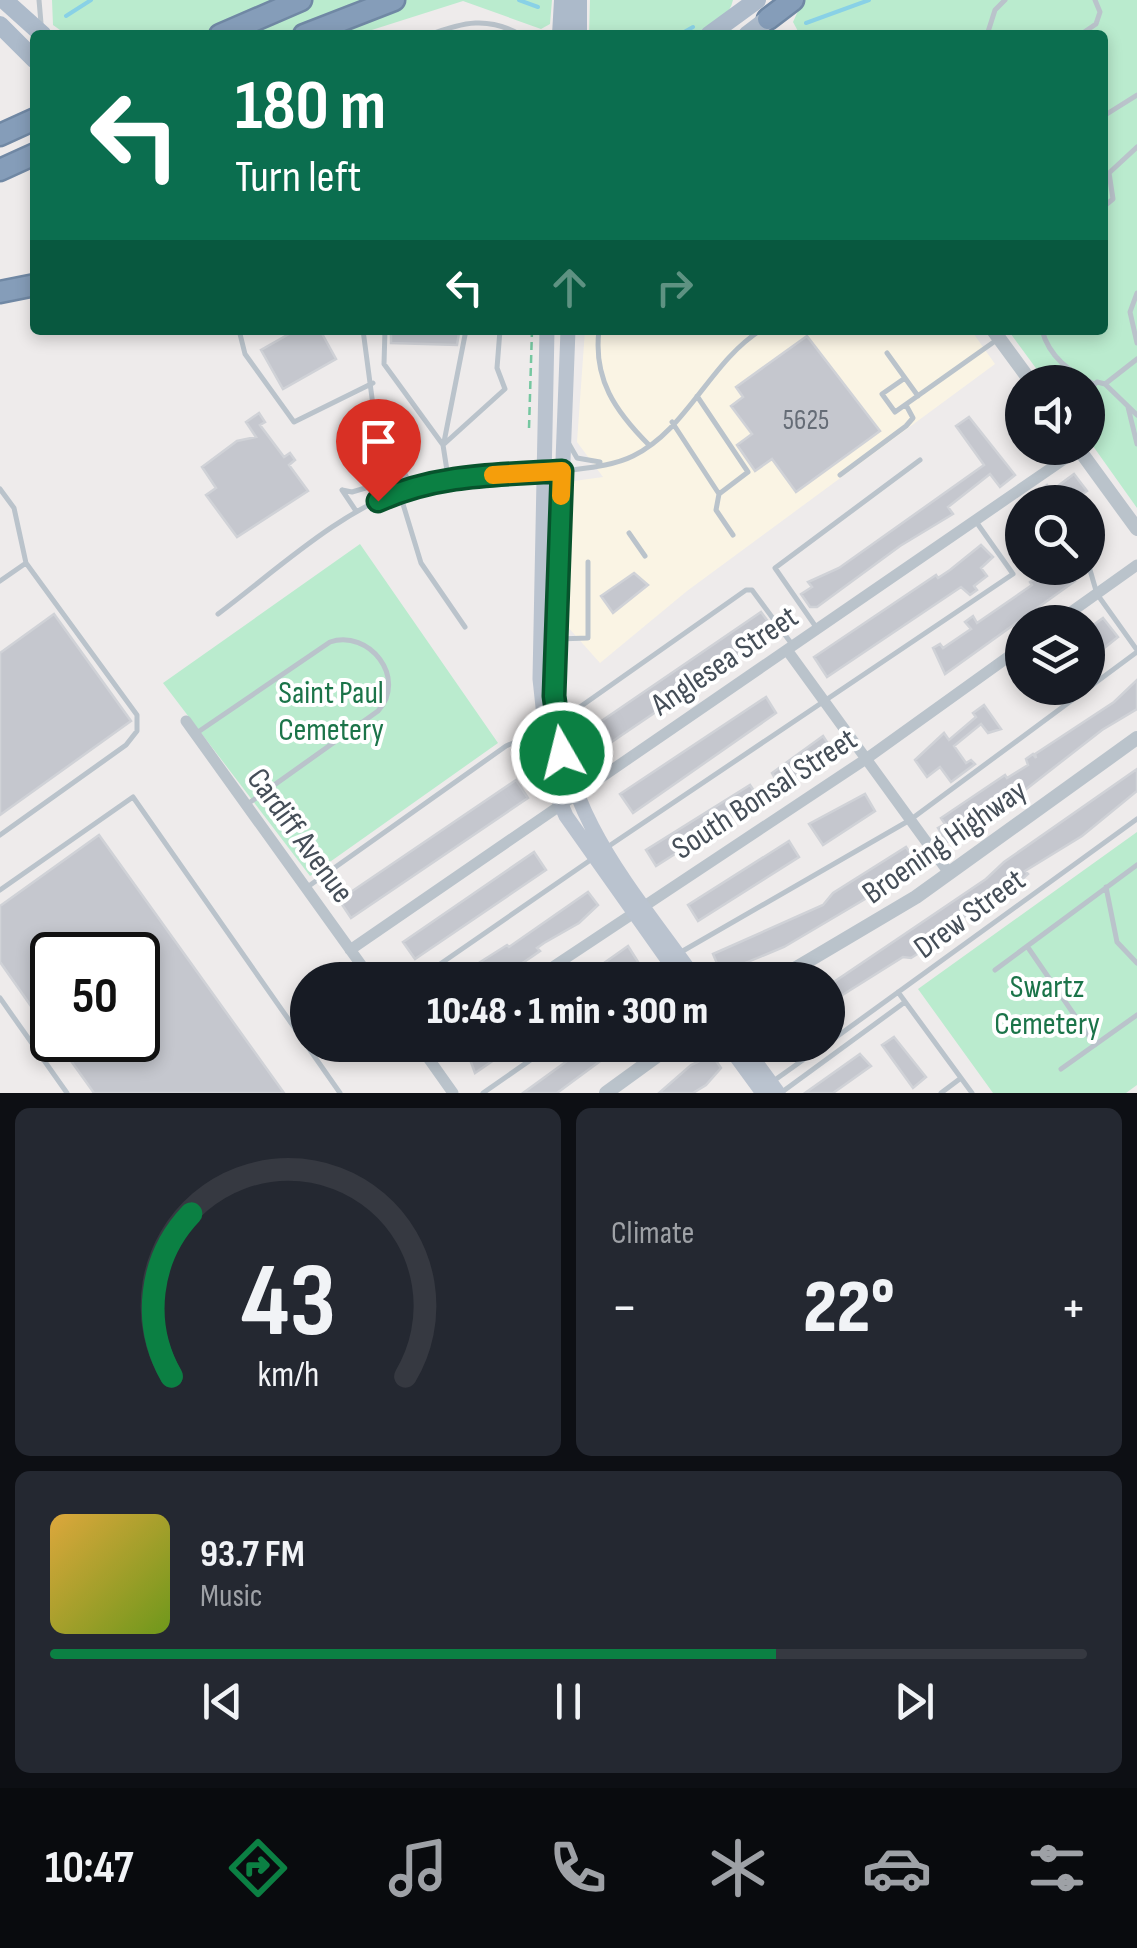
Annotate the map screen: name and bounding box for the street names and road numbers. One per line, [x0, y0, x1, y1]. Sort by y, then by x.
street label: Anglesea Street [643, 598, 806, 725]
street label: South Bonsal Street [665, 720, 864, 868]
street label: Cardiff Avenue [238, 761, 362, 911]
street label: Broening Highway [855, 772, 1034, 913]
street label: Drew Street [907, 861, 1033, 968]

